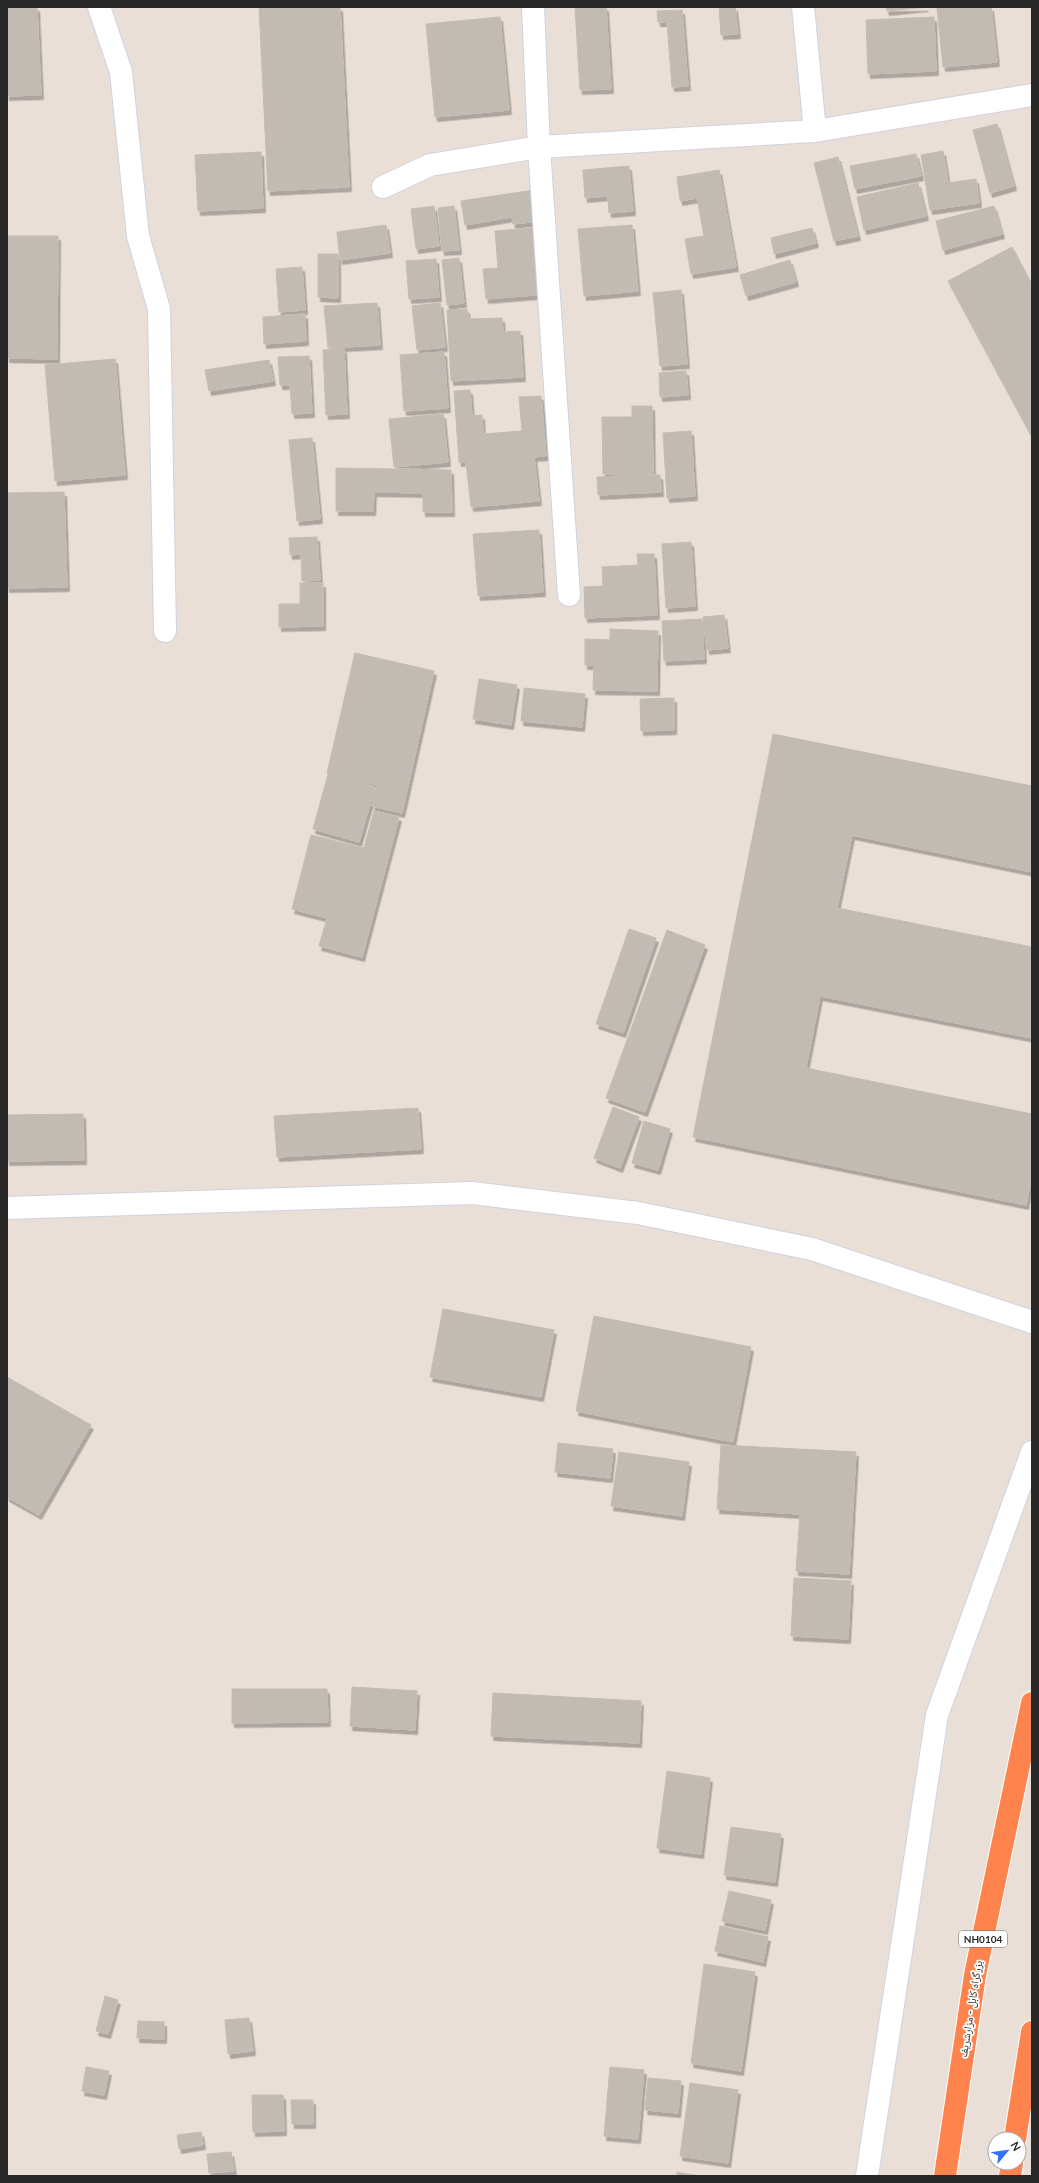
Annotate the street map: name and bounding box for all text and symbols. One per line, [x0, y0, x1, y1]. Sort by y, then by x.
road number: NH0104 [959, 1931, 1007, 1947]
street label: بزرگراه کابل - مزارشریف [956, 1960, 985, 2059]
north arrow [987, 2131, 1027, 2171]
text: N [1008, 2139, 1024, 2153]

